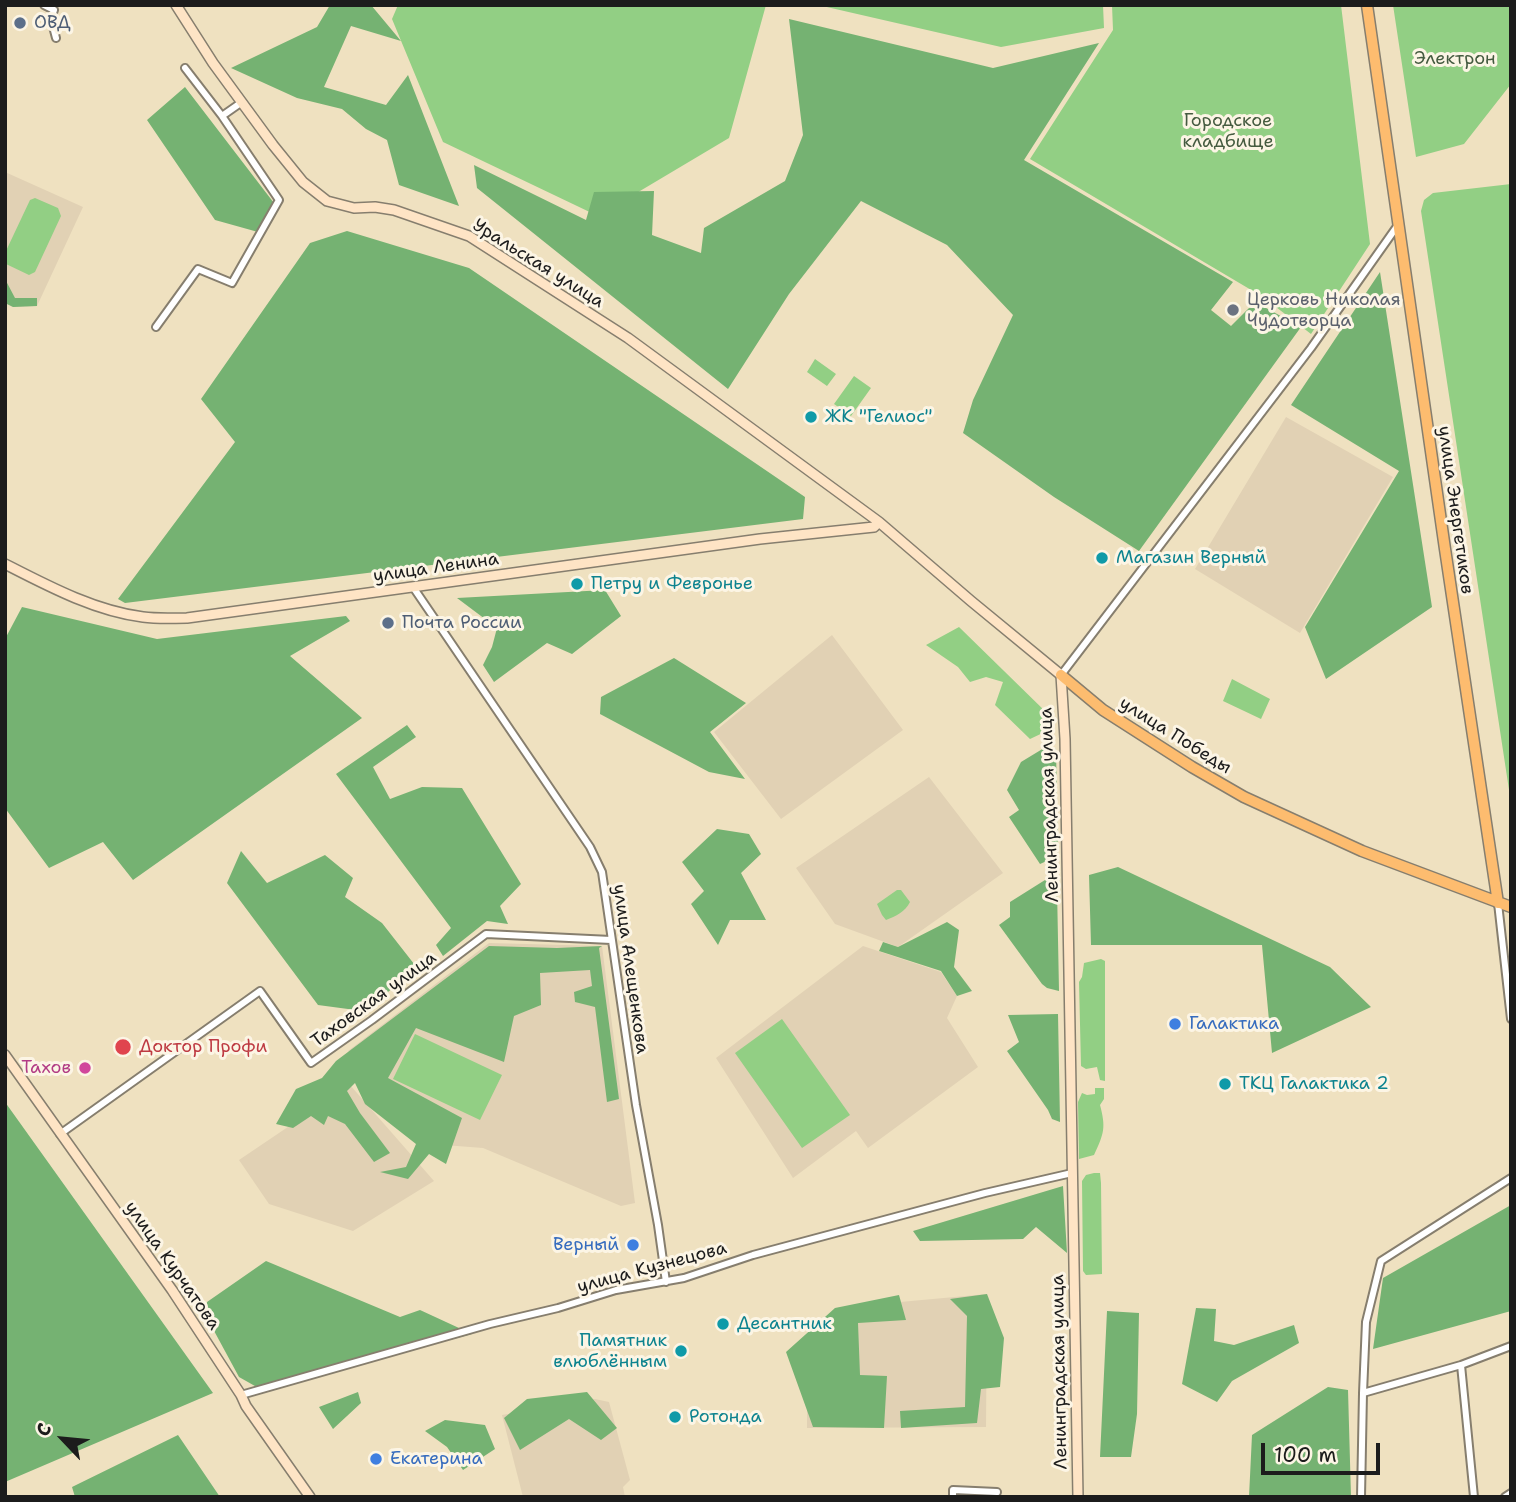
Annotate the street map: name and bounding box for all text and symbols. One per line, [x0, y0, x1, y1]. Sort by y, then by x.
place label: ОВД [34, 12, 71, 34]
marker: ОВД [12, 15, 28, 31]
park label: Электрон [1414, 48, 1496, 70]
park label: Городское кладбище [1182, 110, 1274, 152]
street label: Уральская улица [468, 215, 608, 313]
place label: Церковь Николая Чудотворца [1247, 289, 1401, 332]
marker: Церковь Николая Чудотворца [1225, 302, 1241, 318]
place label: ЖК "Гелиос" [825, 406, 933, 428]
marker: ЖК "Гелиос" [803, 409, 819, 425]
street label: улица Энергетиков [1433, 425, 1477, 595]
place label: Магазин Верный [1116, 547, 1266, 569]
street label: улица Ленина [372, 549, 500, 587]
marker: Магазин Верный [1094, 550, 1110, 566]
place label: Петру и Февронье [591, 573, 753, 595]
marker: Петру и Февронье [569, 576, 585, 592]
place label: Почта России [402, 612, 522, 634]
marker: Почта России [380, 615, 396, 631]
street label: улица Победы [1115, 693, 1235, 779]
street label: Ленинградская улица [1036, 707, 1064, 903]
street label: улица Алещенкова [607, 883, 653, 1055]
street label: Таховская улица [307, 947, 441, 1053]
place label: Галактика [1189, 1013, 1279, 1035]
marker: Галактика [1167, 1016, 1183, 1032]
place label: Доктор Профи [139, 1036, 267, 1058]
marker: Доктор Профи [113, 1037, 133, 1057]
place label: Тахов [21, 1057, 71, 1079]
marker: Тахов [77, 1060, 93, 1076]
place label: ТКЦ Галактика 2 [1239, 1073, 1389, 1095]
marker: ТКЦ Галактика 2 [1217, 1076, 1233, 1092]
street label: улица Курчатова [120, 1198, 224, 1334]
place label: Верный [553, 1234, 619, 1256]
marker: Верный [625, 1237, 641, 1253]
street label: улица Кузнецова [575, 1238, 729, 1298]
street label: Ленинградская улица [1047, 1274, 1073, 1470]
place label: Десантник [737, 1313, 832, 1335]
marker: Десантник [715, 1316, 731, 1332]
place label: Памятник влюблённым [553, 1330, 667, 1372]
marker: Памятник влюблённым [673, 1343, 689, 1359]
north arrow [28, 1404, 98, 1474]
place label: Ротонда [689, 1406, 762, 1428]
marker: Ротонда [667, 1409, 683, 1425]
text: С [30, 1419, 57, 1440]
scale bar [1264, 1428, 1383, 1472]
text: 100 m [1274, 1441, 1337, 1469]
place label: Екатерина [390, 1448, 483, 1470]
marker: Екатерина [368, 1451, 384, 1467]

